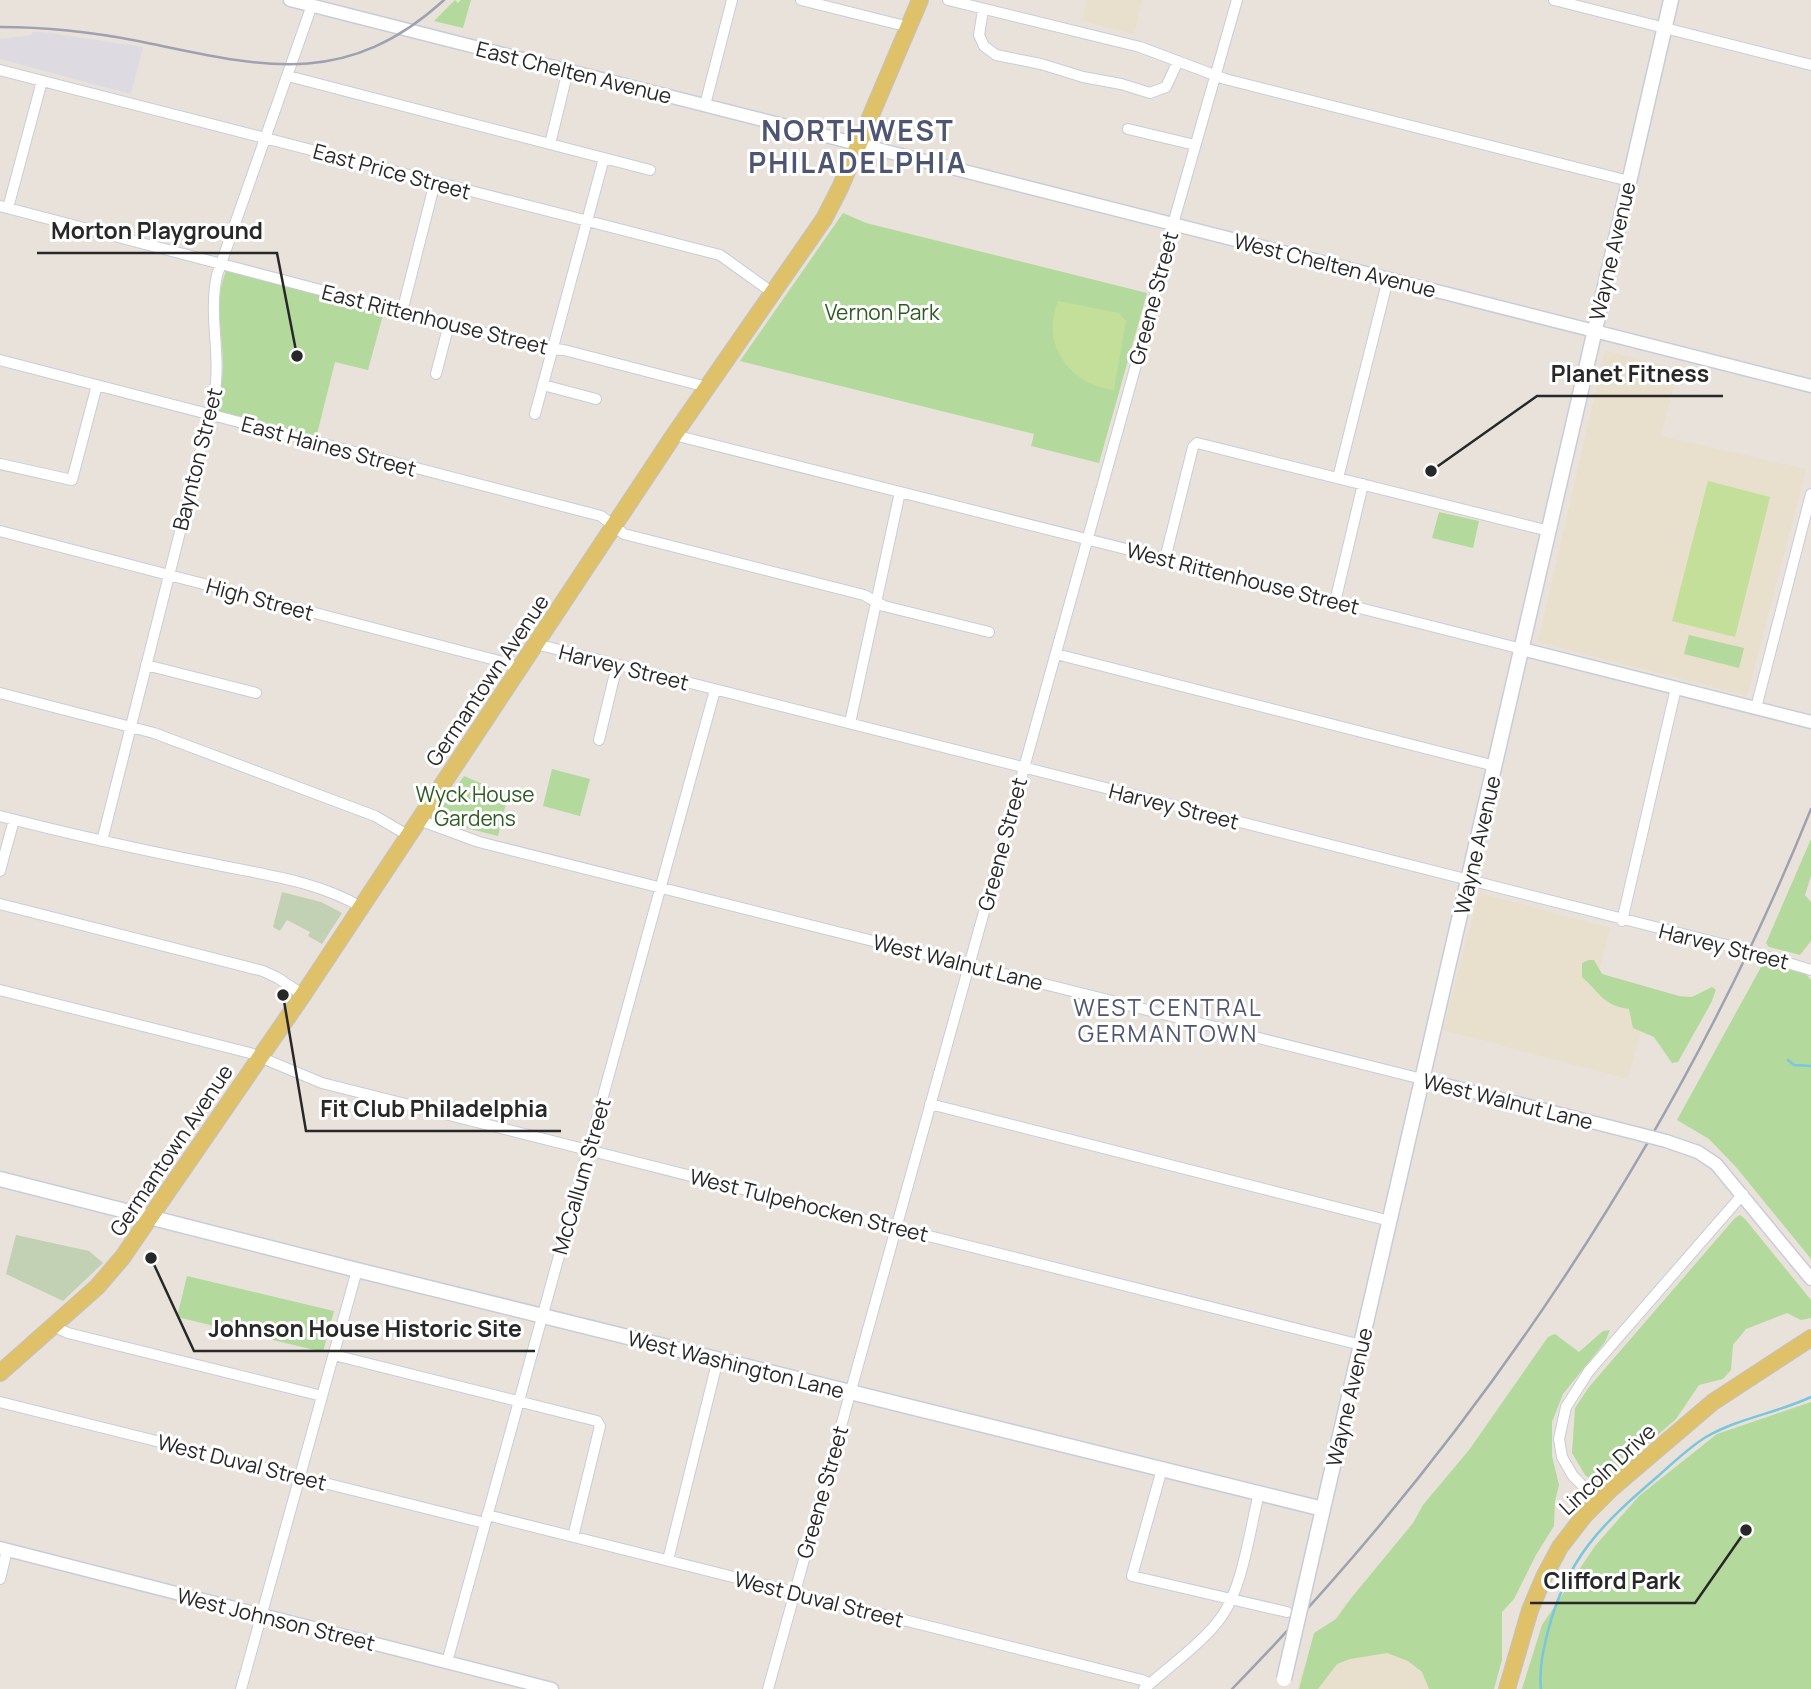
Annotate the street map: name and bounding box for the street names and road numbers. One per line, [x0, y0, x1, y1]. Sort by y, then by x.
street label: East Chelten Avenue [473, 34, 675, 110]
street label: East Price Street [310, 137, 474, 205]
street label: Wayne Avenue [1582, 179, 1642, 323]
street label: West Chelten Avenue [1231, 226, 1439, 304]
street label: Greene Street [1122, 228, 1184, 368]
street label: East Rittenhouse Street [319, 277, 551, 361]
street label: Baynton Street [166, 385, 228, 533]
street label: East Haines Street [239, 409, 419, 483]
street label: West Rittenhouse Street [1124, 536, 1362, 620]
street label: High Street [203, 571, 317, 627]
street label: Germantown Avenue [419, 589, 555, 771]
street label: Harvey Street [556, 637, 692, 697]
street label: Wayne Avenue [1447, 773, 1507, 917]
street label: Greene Street [971, 774, 1033, 914]
street label: Harvey Street [1106, 776, 1242, 836]
street label: Harvey Street [1656, 916, 1792, 976]
street label: West Walnut Lane [870, 927, 1046, 997]
street label: Germantown Avenue [103, 1059, 239, 1241]
street label: West Walnut Lane [1420, 1066, 1596, 1136]
street label: McCallum Street [545, 1094, 617, 1258]
street label: West Tulpehocken Street [687, 1162, 931, 1248]
street label: West Washington Lane [625, 1324, 847, 1404]
street label: Wayne Avenue [1319, 1325, 1379, 1469]
street label: Lincoln Drive [1553, 1417, 1661, 1521]
street label: Greene Street [790, 1422, 854, 1562]
street label: West Duval Street [155, 1427, 329, 1497]
street label: West Duval Street [732, 1564, 906, 1634]
street label: West Johnson Street [174, 1581, 378, 1657]

